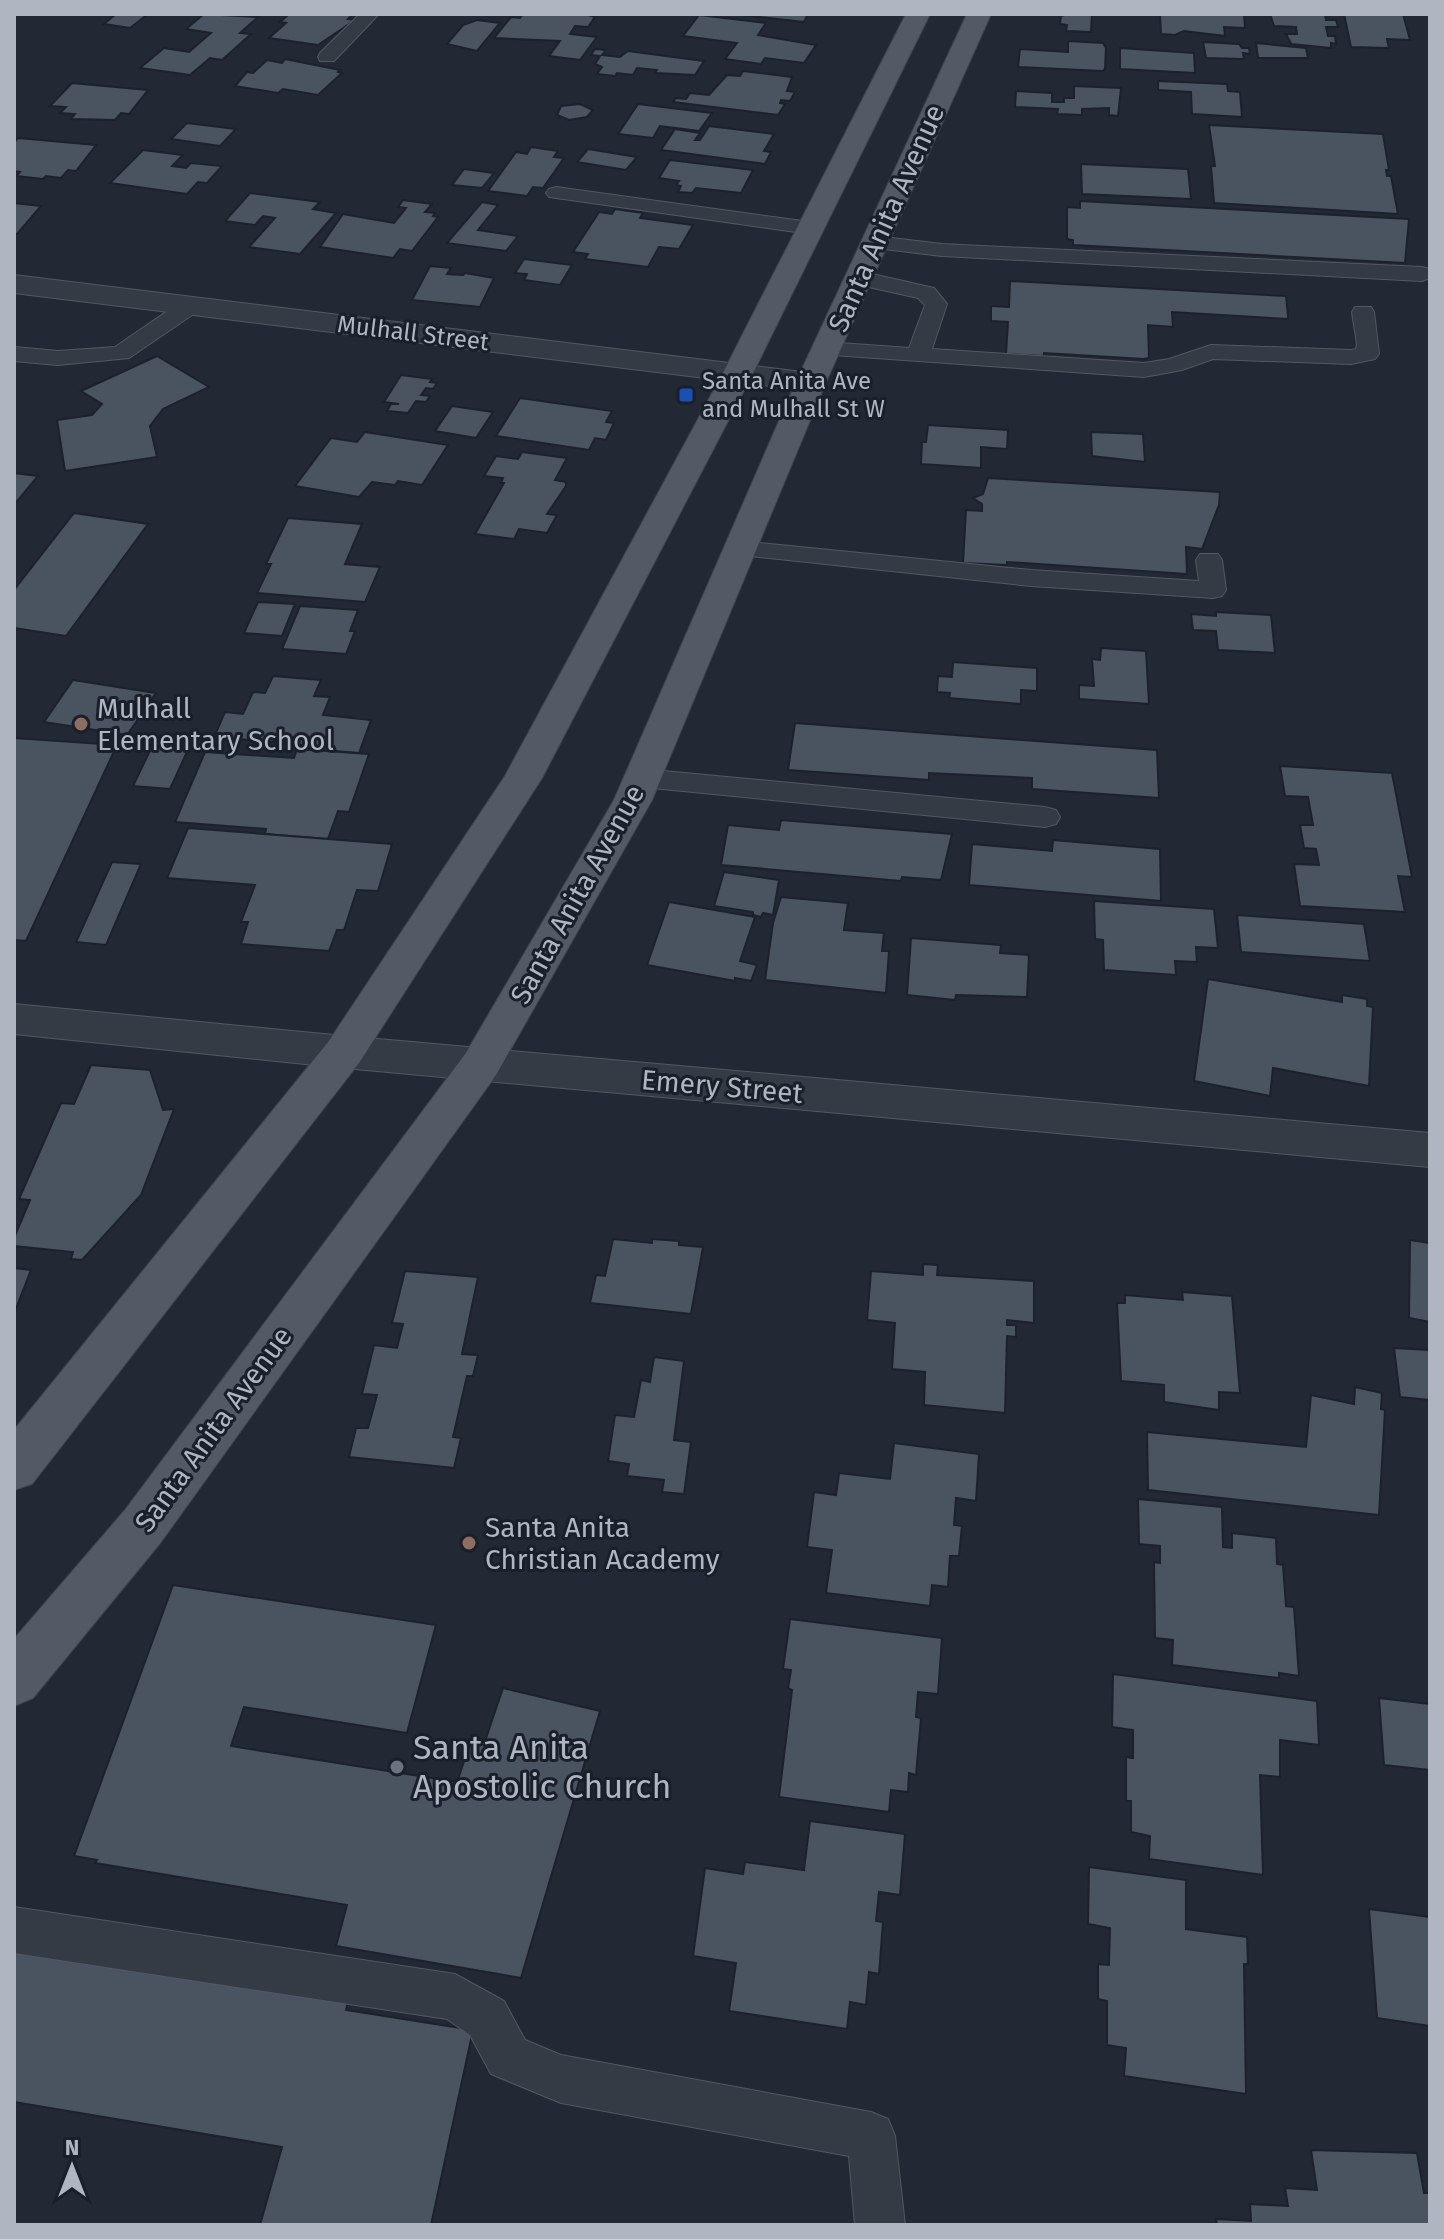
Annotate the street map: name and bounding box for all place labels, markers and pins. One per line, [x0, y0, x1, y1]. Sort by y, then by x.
place label: Santa Anita Ave and Mulhall St W [702, 367, 885, 423]
marker: Santa Anita Ave and Mulhall St W [677, 386, 695, 404]
place label: Mulhall Elementary School [97, 692, 334, 757]
marker: Mulhall Elementary School [72, 715, 90, 733]
place label: Santa Anita Christian Academy [485, 1511, 720, 1576]
marker: Santa Anita Christian Academy [460, 1534, 478, 1552]
place label: Santa Anita Apostolic Church [413, 1727, 672, 1807]
marker: Santa Anita Apostolic Church [388, 1758, 406, 1776]

